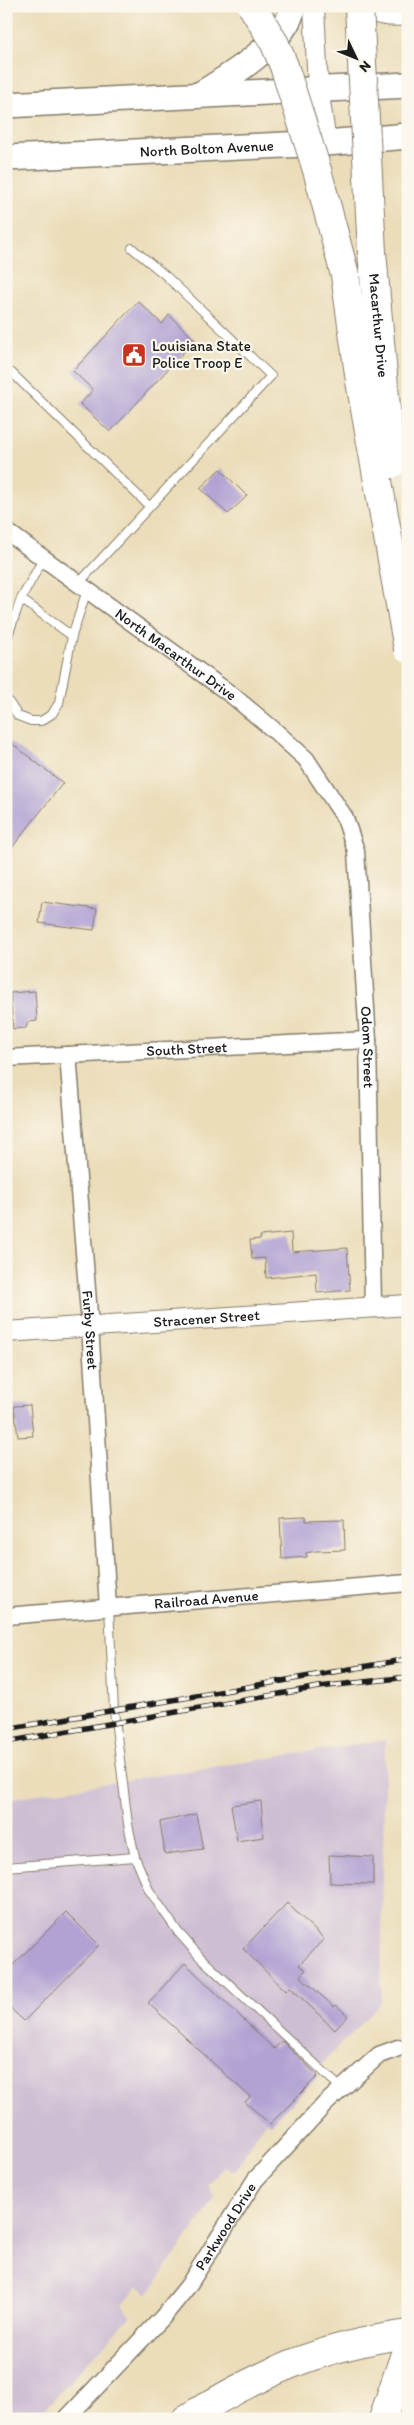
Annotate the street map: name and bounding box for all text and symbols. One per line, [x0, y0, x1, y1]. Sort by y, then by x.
north arrow [332, 32, 382, 82]
text: N [356, 57, 375, 76]
street label: North Bolton Avenue [139, 136, 274, 161]
street label: Macarthur Drive [365, 272, 392, 378]
place label: Louisiana State Police Troop E [152, 337, 251, 372]
public building icon: Louisiana State Police Troop E [121, 342, 147, 368]
street label: North Macarthur Drive [112, 604, 240, 705]
street label: Odom Street [357, 1005, 378, 1089]
street label: South Street [146, 1038, 228, 1060]
street label: Furby Street [78, 1290, 102, 1371]
street label: Stracener Street [153, 1306, 261, 1331]
street label: Railroad Avenue [153, 1586, 259, 1613]
street label: Parkwood Drive [191, 2179, 260, 2274]

